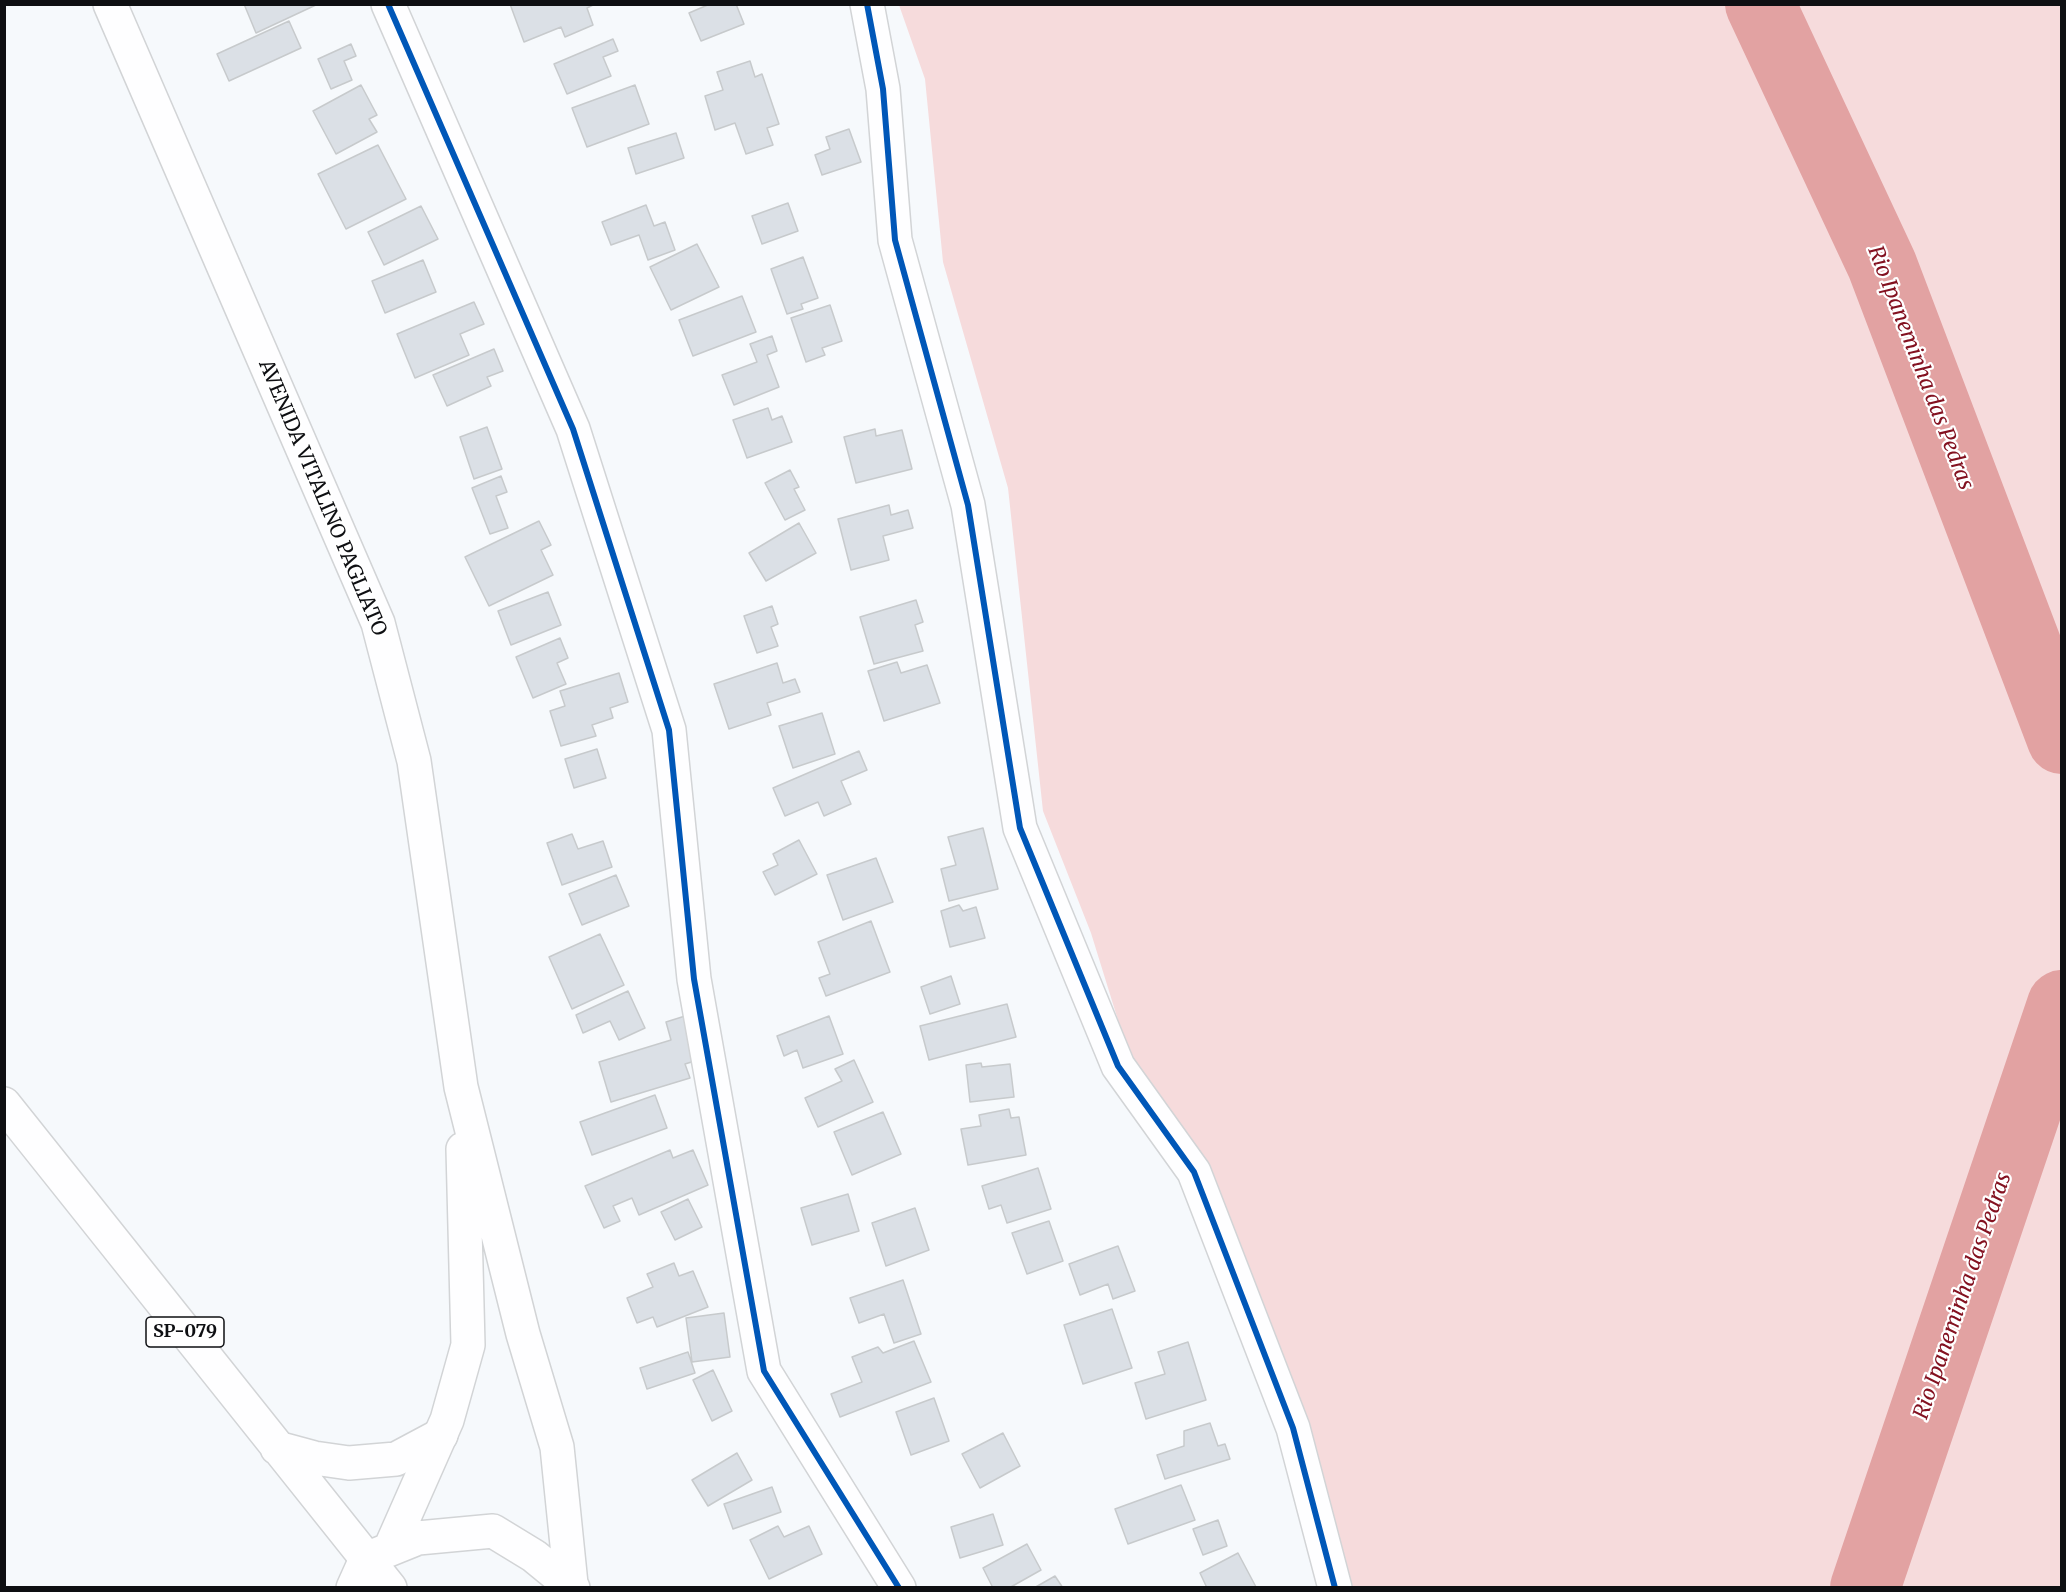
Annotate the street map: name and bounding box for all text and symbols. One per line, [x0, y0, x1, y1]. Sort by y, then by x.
water label: Rio Ipaneminha das Pedras [1862, 243, 1978, 493]
street label: AVENIDA VITALINO PAGLIATO [253, 356, 391, 640]
water label: Rio Ipaneminha das Pedras [1909, 1169, 2017, 1423]
road number: SP-079 [146, 1317, 224, 1347]

